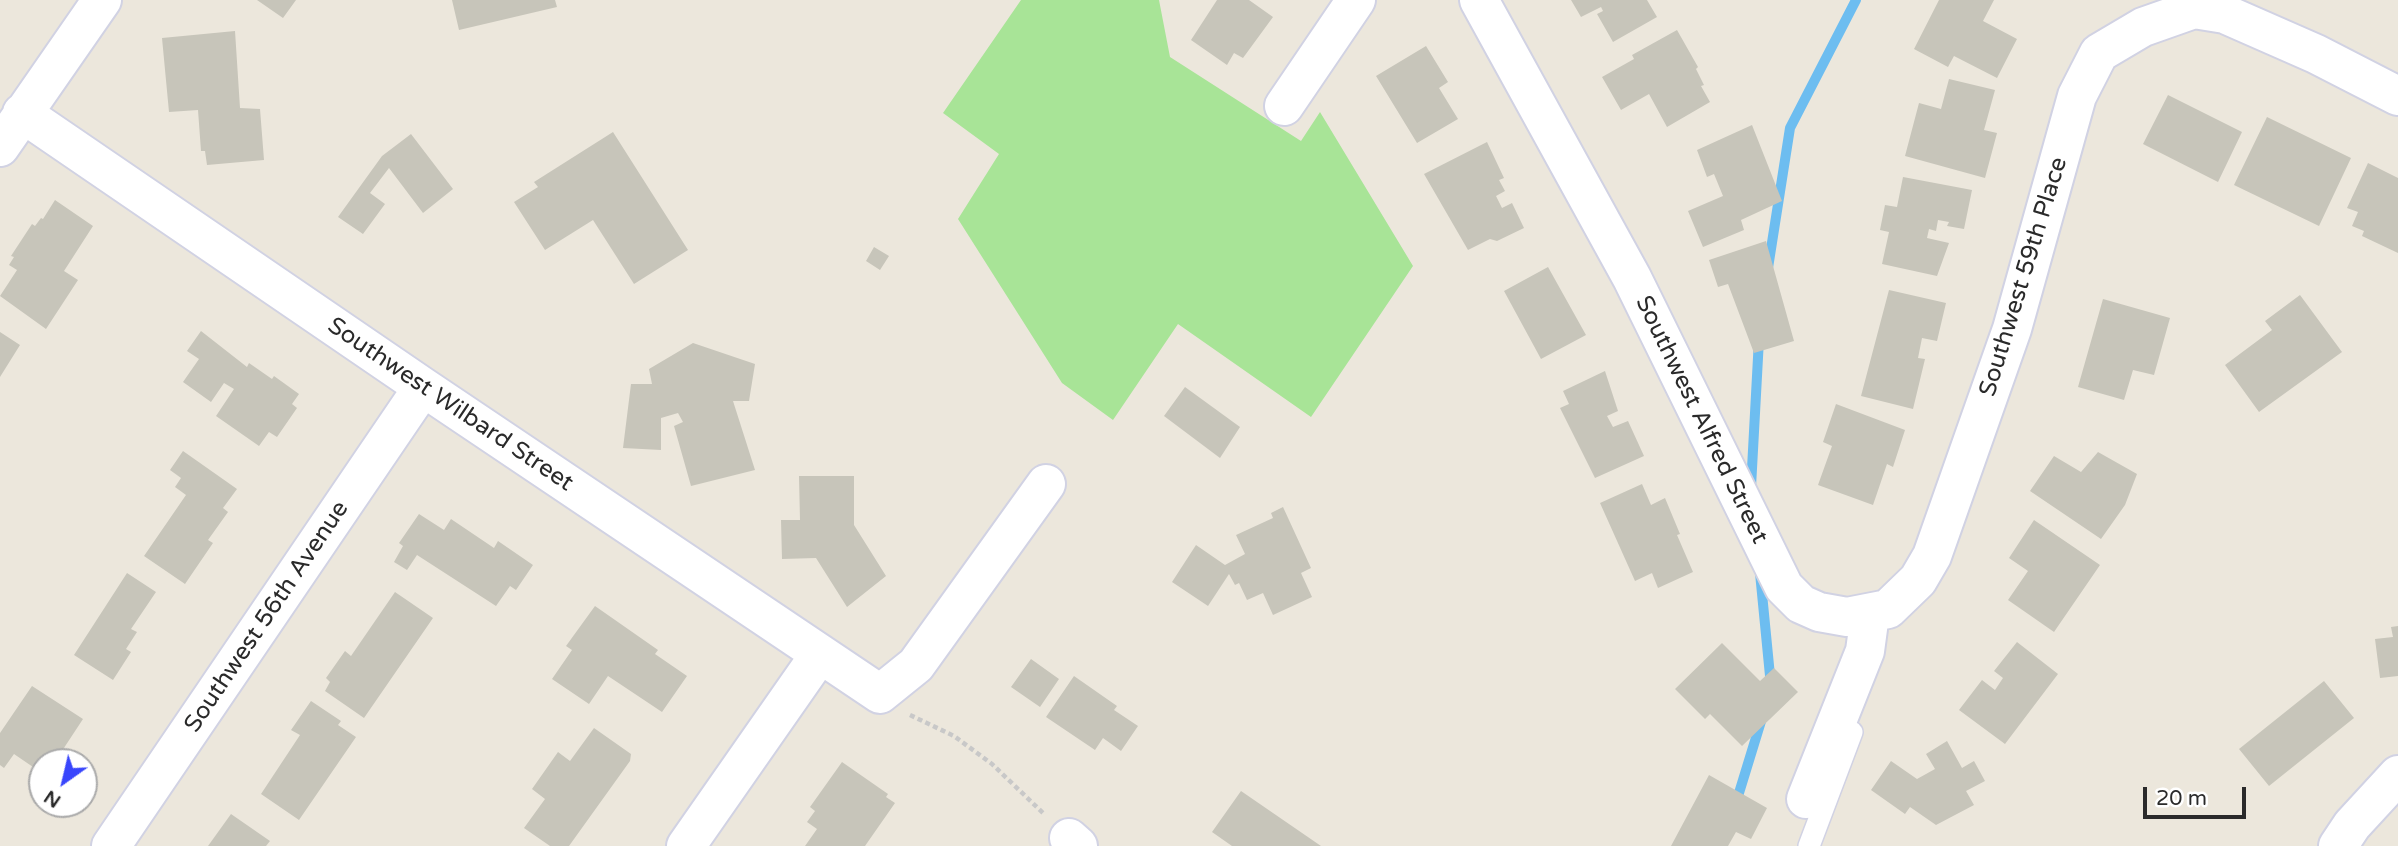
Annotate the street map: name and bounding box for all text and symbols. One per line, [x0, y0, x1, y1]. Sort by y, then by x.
street label: Southwest 59th Place [1974, 154, 2074, 400]
street label: Southwest Alfred Street [1628, 291, 1774, 549]
street label: Southwest Wilbard Street [322, 312, 578, 498]
street label: Southwest 56th Avenue [179, 496, 355, 738]
north arrow [28, 748, 98, 818]
scale bar [2146, 772, 2249, 816]
text: N [40, 785, 65, 812]
text: 20 m [2156, 786, 2207, 811]

